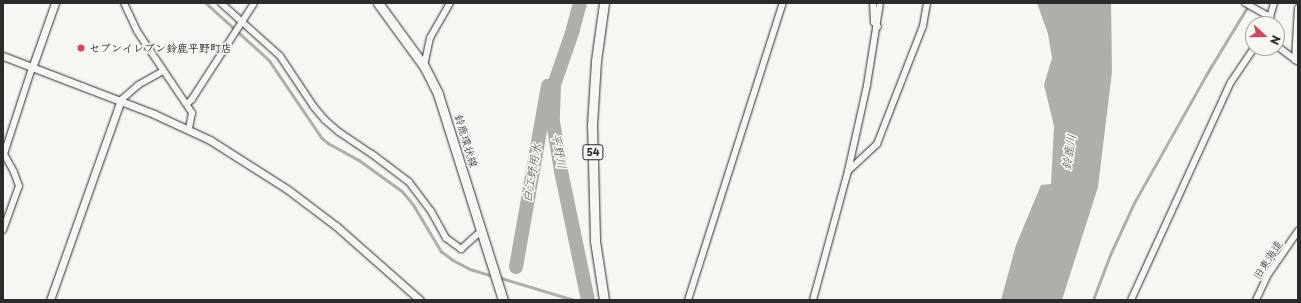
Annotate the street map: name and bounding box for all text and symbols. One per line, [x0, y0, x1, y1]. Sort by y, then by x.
north arrow [1245, 16, 1285, 56]
text: N [1266, 33, 1285, 47]
place label: セブンイレブン鈴鹿平野町店 [89, 41, 232, 55]
marker: セブンイレブン鈴鹿平野町店 [76, 43, 86, 53]
street label: 鈴鹿環状線 [452, 113, 480, 169]
water label: 平野川 [548, 132, 570, 170]
water label: 鈴鹿川 [1059, 133, 1079, 171]
water label: 白江野用水 [520, 142, 544, 204]
road number: 54 [582, 144, 604, 160]
street label: 旧東海道 [1250, 238, 1286, 282]

